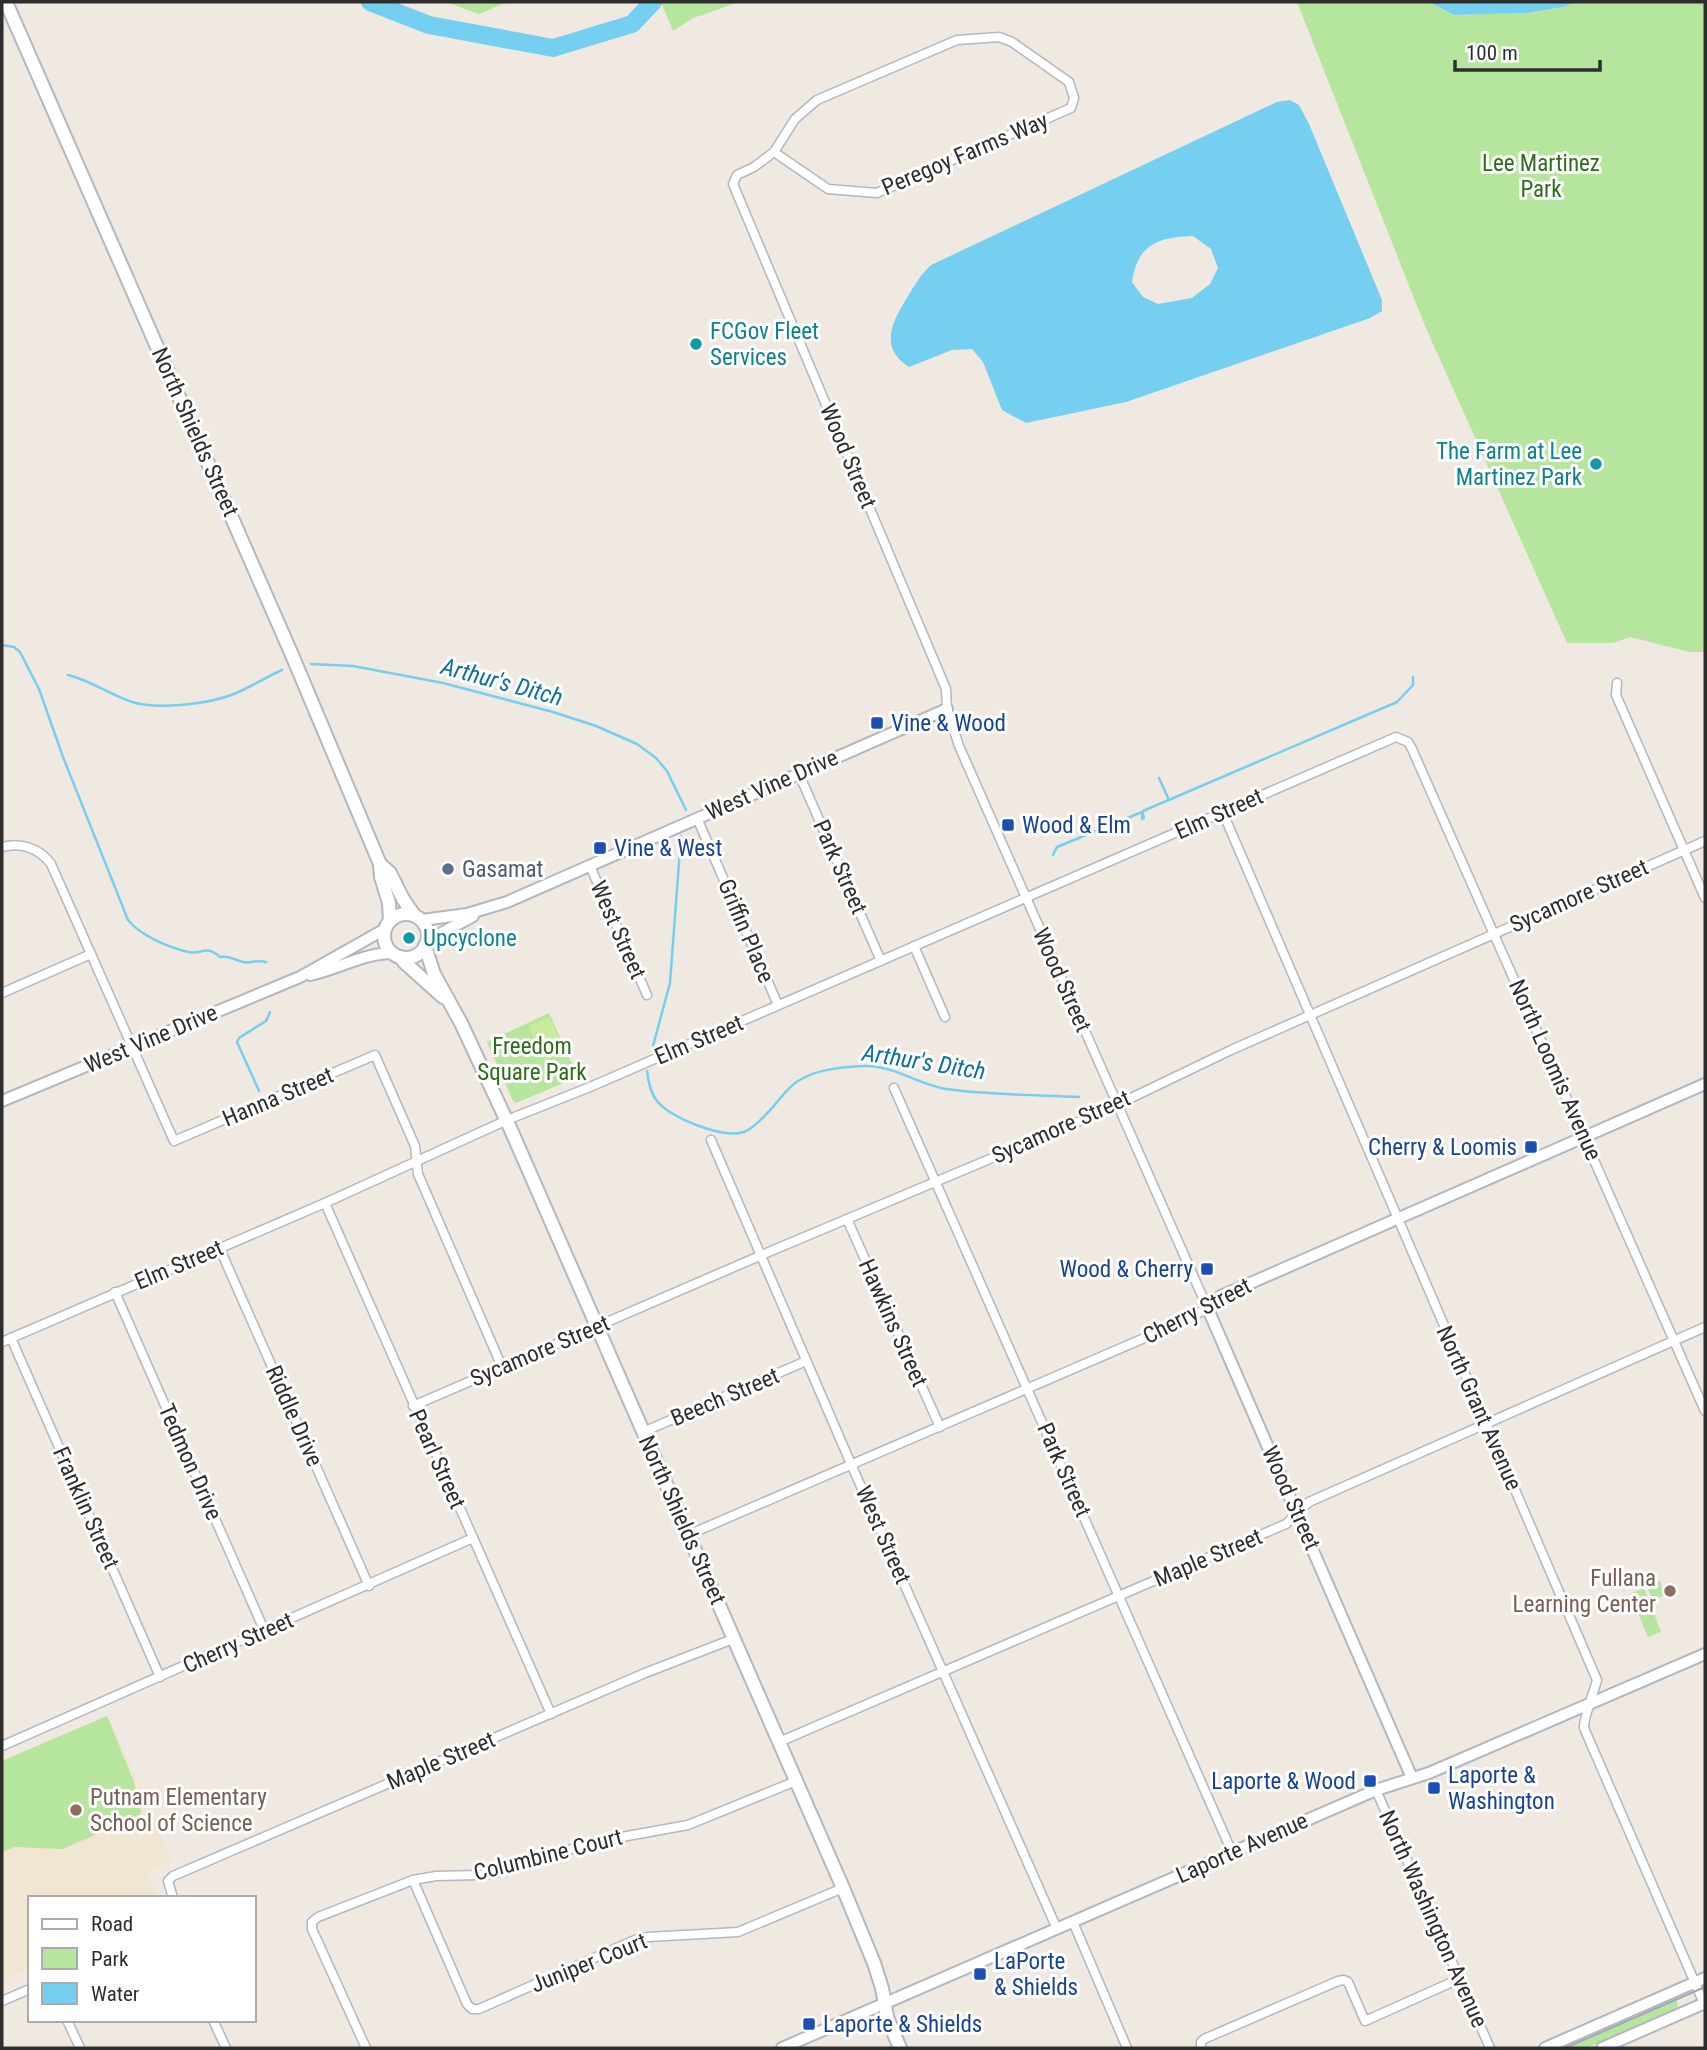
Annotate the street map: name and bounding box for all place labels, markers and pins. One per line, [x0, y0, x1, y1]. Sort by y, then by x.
place label: FCGov Fleet Services [710, 318, 819, 371]
marker: FCGov Fleet Services [688, 336, 704, 352]
place label: The Farm at Lee Martinez Park [1436, 438, 1583, 491]
marker: The Farm at Lee Martinez Park [1588, 456, 1604, 472]
place label: Vine & Wood [891, 710, 1006, 737]
marker: Vine & Wood [869, 715, 885, 731]
place label: Wood & Elm [1022, 812, 1131, 839]
marker: Wood & Elm [1000, 817, 1016, 833]
place label: Vine & West [614, 835, 722, 862]
marker: Vine & West [592, 840, 608, 856]
place label: Gasamat [462, 856, 543, 883]
marker: Gasamat [440, 861, 456, 877]
place label: Upcyclone [423, 925, 517, 952]
marker: Upcyclone [401, 930, 417, 946]
place label: Cherry & Loomis [1368, 1134, 1517, 1161]
marker: Cherry & Loomis [1523, 1139, 1539, 1155]
place label: Wood & Cherry [1060, 1256, 1193, 1283]
marker: Wood & Cherry [1199, 1261, 1215, 1277]
place label: Fullana Learning Center [1513, 1565, 1656, 1618]
marker: Fullana Learning Center [1662, 1583, 1678, 1599]
place label: Laporte & Washington [1448, 1762, 1555, 1815]
place label: Laporte & Wood [1211, 1768, 1356, 1795]
marker: Laporte & Wood [1362, 1773, 1378, 1789]
marker: Laporte & Washington [1426, 1780, 1442, 1796]
place label: Putnam Elementary School of Science [90, 1784, 267, 1837]
marker: Putnam Elementary School of Science [68, 1802, 84, 1818]
place label: LaPorte & Shields [994, 1948, 1078, 2001]
marker: LaPorte & Shields [972, 1966, 988, 1982]
place label: Laporte & Shields [823, 2011, 982, 2038]
marker: Laporte & Shields [801, 2016, 817, 2032]

